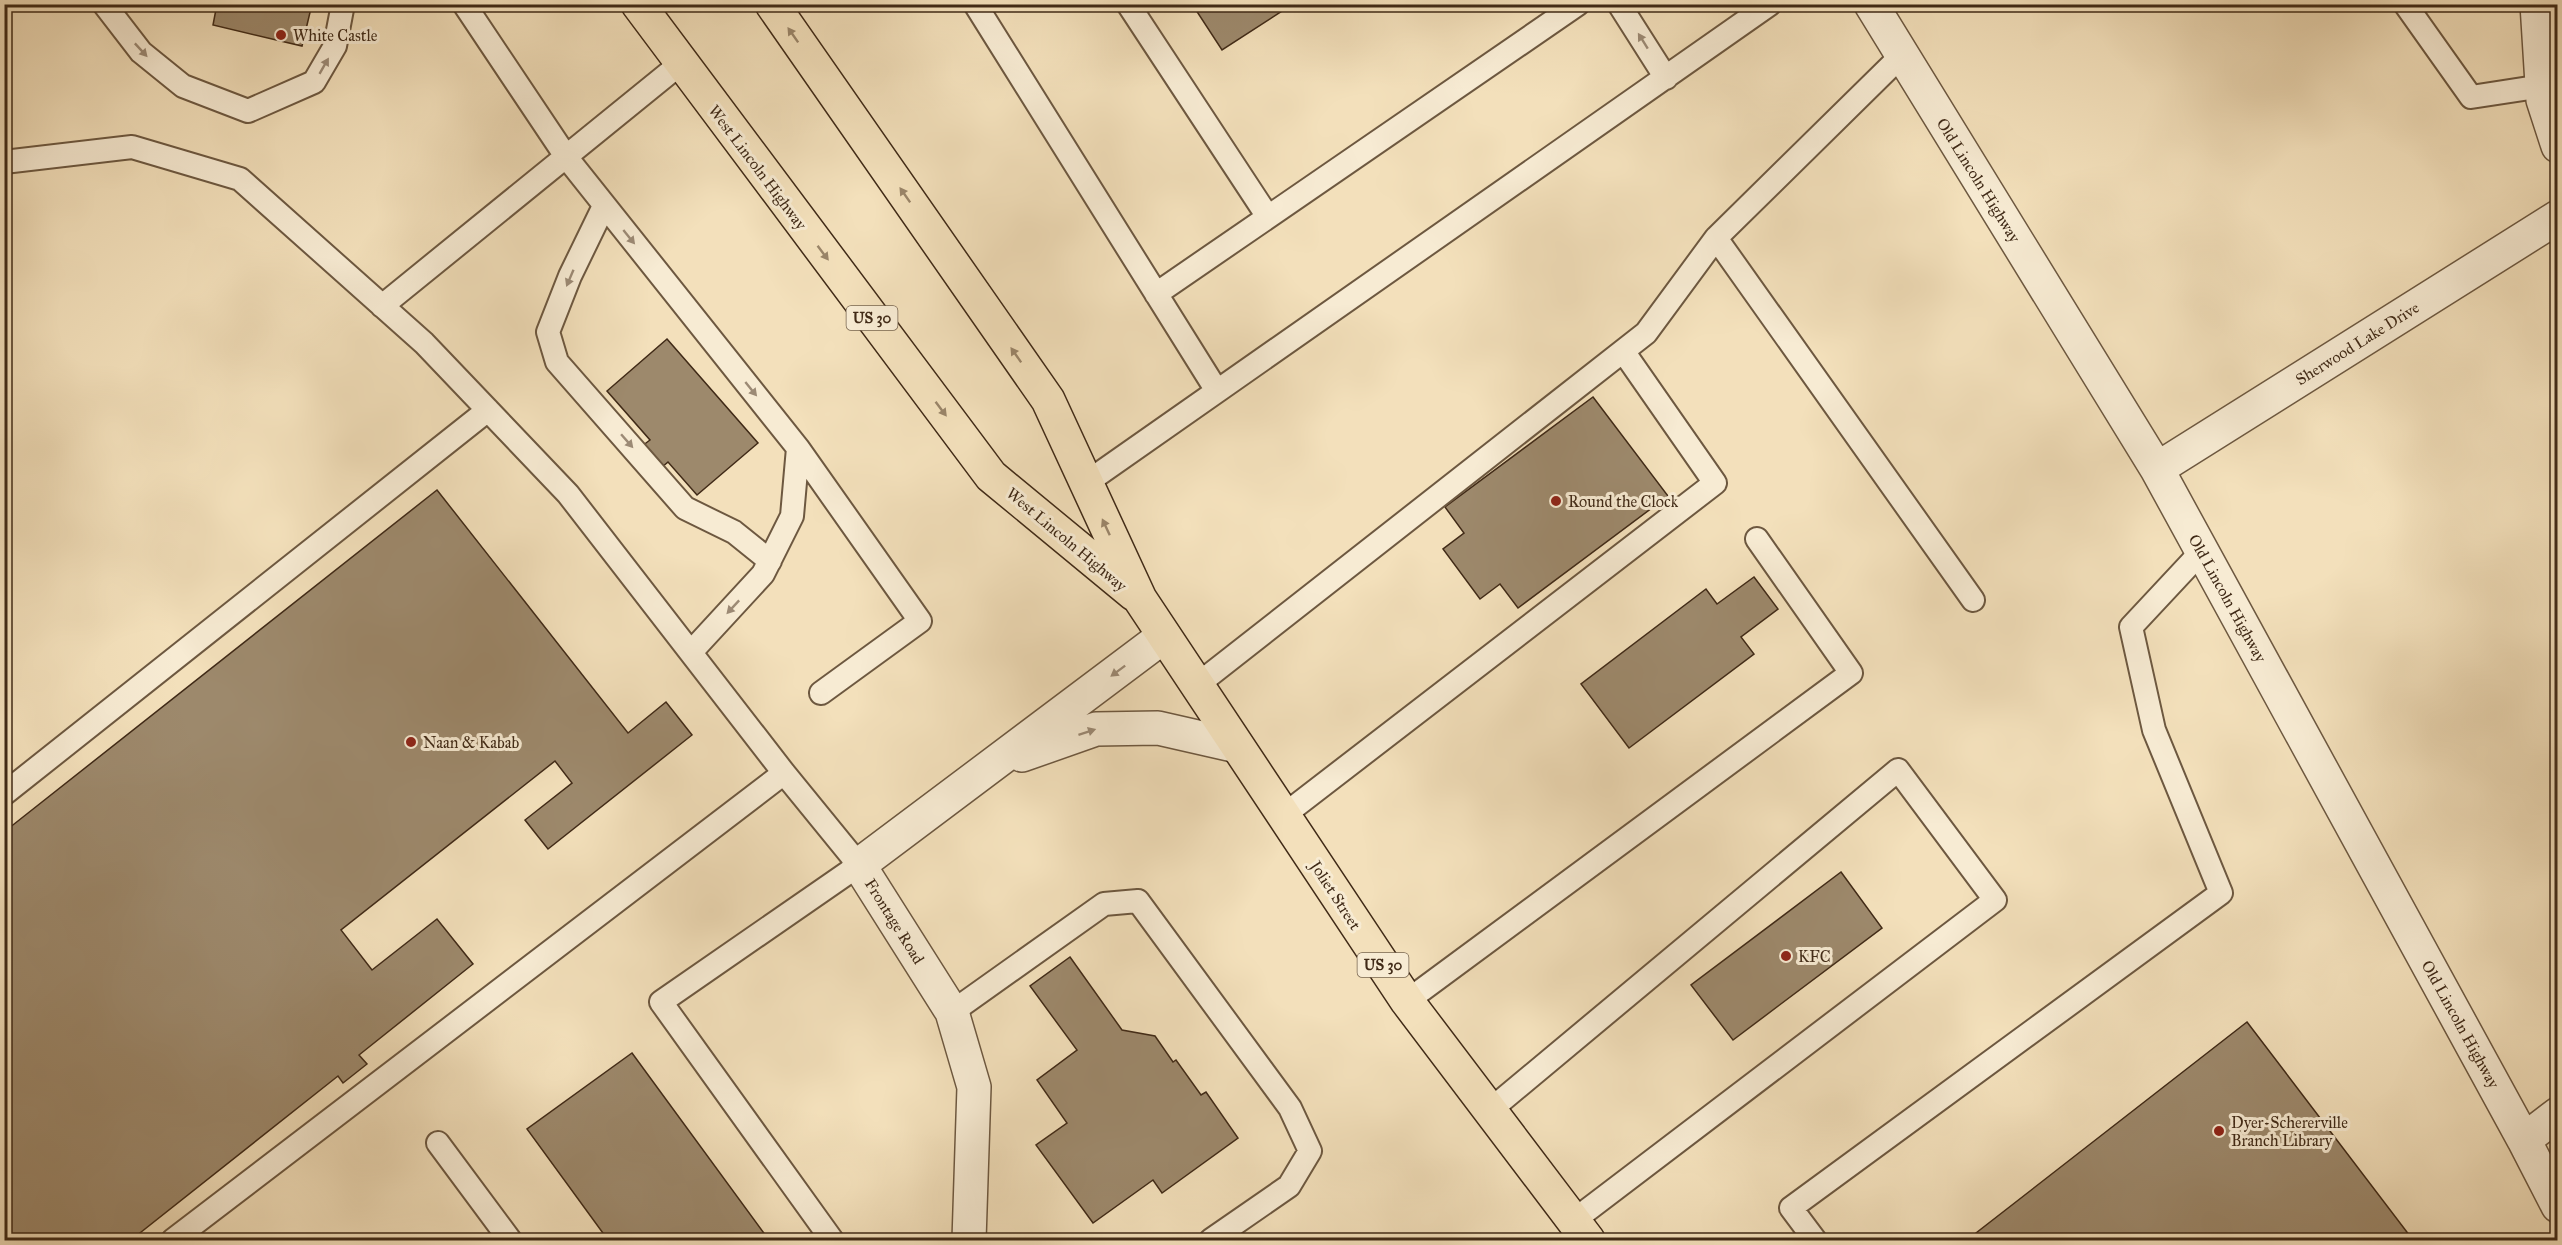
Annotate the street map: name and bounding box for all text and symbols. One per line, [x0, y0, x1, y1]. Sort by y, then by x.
place label: White Castle [293, 26, 378, 45]
one-way arrow [788, 27, 799, 43]
marker: White Castle [274, 28, 288, 42]
one-way arrow [1637, 33, 1648, 49]
one-way arrow [134, 42, 147, 57]
one-way arrow [318, 58, 329, 74]
street label: West Lincoln Highway [704, 101, 811, 234]
street label: Old Lincoln Highway [1932, 115, 2025, 247]
one-way arrow [899, 187, 911, 203]
one-way arrow [622, 229, 635, 244]
one-way arrow [817, 246, 829, 261]
one-way arrow [565, 269, 574, 286]
street label: Sherwood Lake Drive [2292, 298, 2423, 389]
road number: US 30 [846, 306, 898, 330]
one-way arrow [1010, 347, 1022, 363]
one-way arrow [744, 381, 757, 397]
one-way arrow [935, 401, 947, 417]
one-way arrow [620, 433, 633, 449]
street label: West Lincoln Highway [1002, 483, 1131, 596]
place label: Round the Clock [1568, 492, 1679, 511]
marker: Round the Clock [1549, 494, 1563, 508]
one-way arrow [1101, 518, 1111, 536]
street label: Old Lincoln Highway [2184, 531, 2271, 666]
one-way arrow [726, 599, 740, 614]
one-way arrow [1110, 664, 1125, 676]
one-way arrow [1078, 727, 1096, 736]
place label: Naan & Kabab [423, 733, 519, 752]
marker: Naan & Kabab [404, 735, 418, 749]
street label: Joliet Street [1304, 856, 1365, 934]
street label: Frontage Road [860, 875, 928, 968]
place label: KFC [1798, 947, 1831, 966]
marker: KFC [1779, 949, 1793, 963]
road number: US 30 [1358, 953, 1408, 977]
street label: Old Lincoln Highway [2417, 957, 2504, 1092]
place label: Dyer-Schererville Branch Library [2231, 1113, 2348, 1150]
marker: Dyer-Schererville Branch Library [2212, 1124, 2226, 1138]

